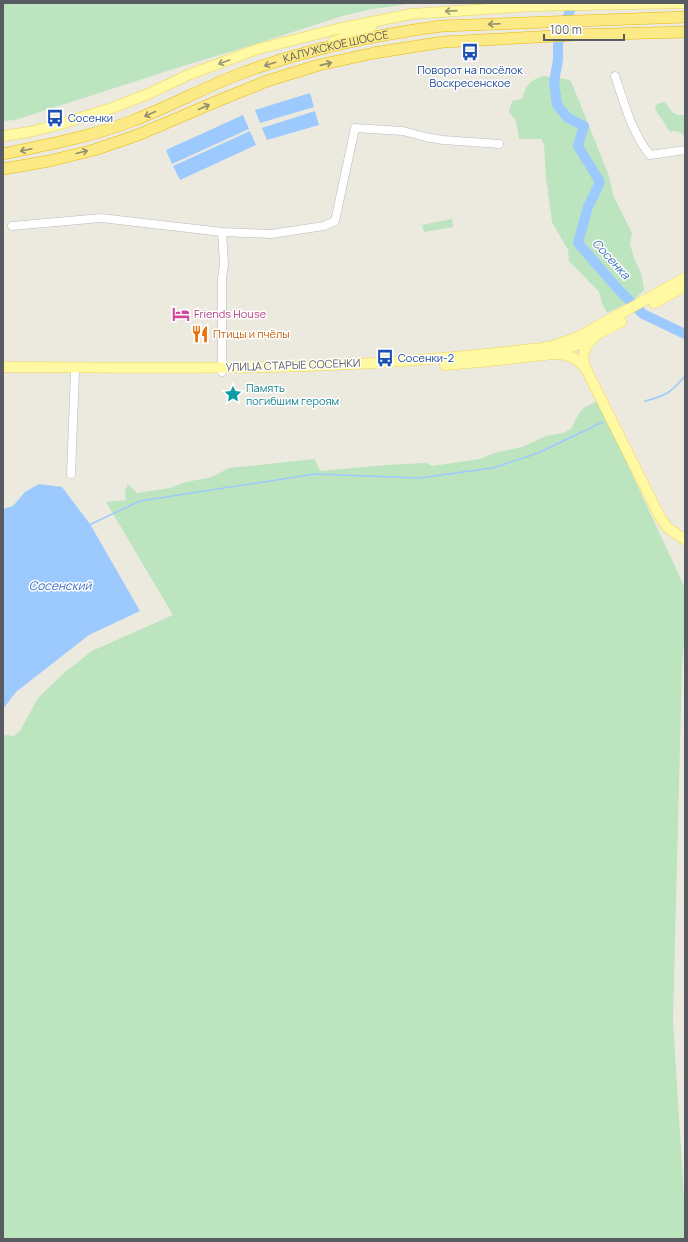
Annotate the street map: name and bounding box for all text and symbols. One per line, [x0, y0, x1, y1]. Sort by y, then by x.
one-way arrow [445, 7, 458, 15]
scale bar [544, 16, 624, 42]
one-way arrow [488, 20, 501, 28]
text: 100 m [550, 21, 582, 38]
street label: КАЛУЖСКОЕ ШОССЕ [281, 26, 390, 66]
bus stop icon: Поворот на посёлок Воскресенское [460, 42, 480, 62]
one-way arrow [218, 59, 230, 67]
one-way arrow [319, 59, 332, 67]
one-way arrow [264, 61, 277, 68]
place label: Поворот на посёлок Воскресенское [417, 62, 523, 90]
one-way arrow [197, 103, 209, 110]
bus stop icon: Сосенки [45, 108, 65, 128]
place label: Сосенки [68, 110, 113, 125]
one-way arrow [145, 111, 157, 118]
one-way arrow [20, 146, 33, 154]
one-way arrow [75, 148, 88, 156]
water label: Сосенка [589, 235, 635, 284]
hotel icon: Friends House [171, 304, 191, 324]
place label: Friends House [194, 306, 267, 321]
restaurant icon: Птицы и пчёлы [190, 324, 210, 344]
place label: Птицы и пчёлы [213, 326, 290, 341]
bus stop icon: Сосенки-2 [375, 348, 395, 368]
place label: Сосенки-2 [398, 350, 454, 365]
street label: УЛИЦА СТАРЫЕ СОСЕНКИ [225, 355, 361, 374]
place label: Память погибшим героям [246, 380, 339, 408]
place icon: Память погибшим героям [223, 384, 243, 404]
water label: Сосенский [29, 577, 93, 594]

